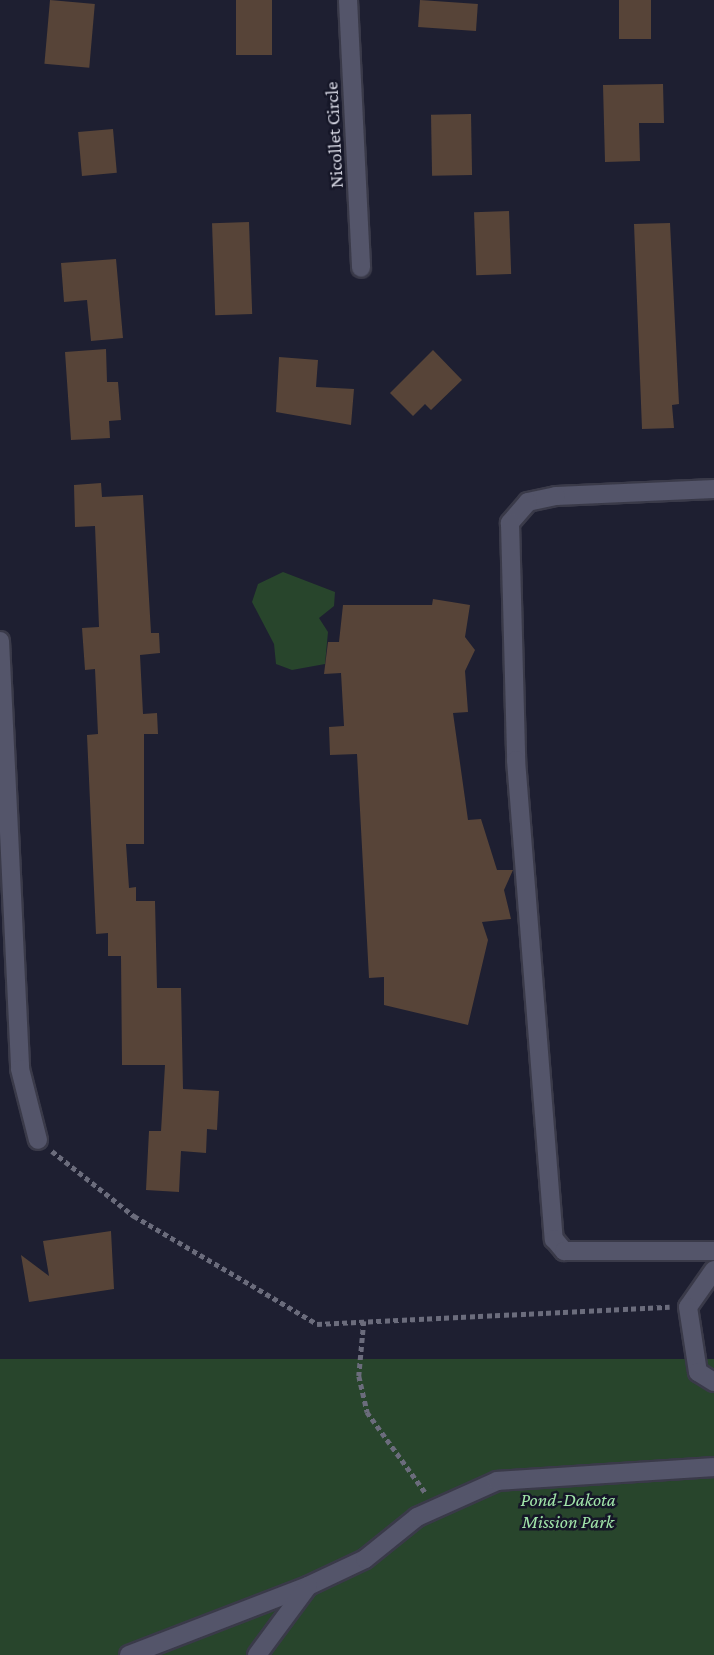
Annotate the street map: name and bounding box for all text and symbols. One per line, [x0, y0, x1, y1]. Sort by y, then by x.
street label: Nicollet Circle [320, 81, 348, 189]
park label: Pond-Dakota Mission Park [520, 1489, 616, 1533]

